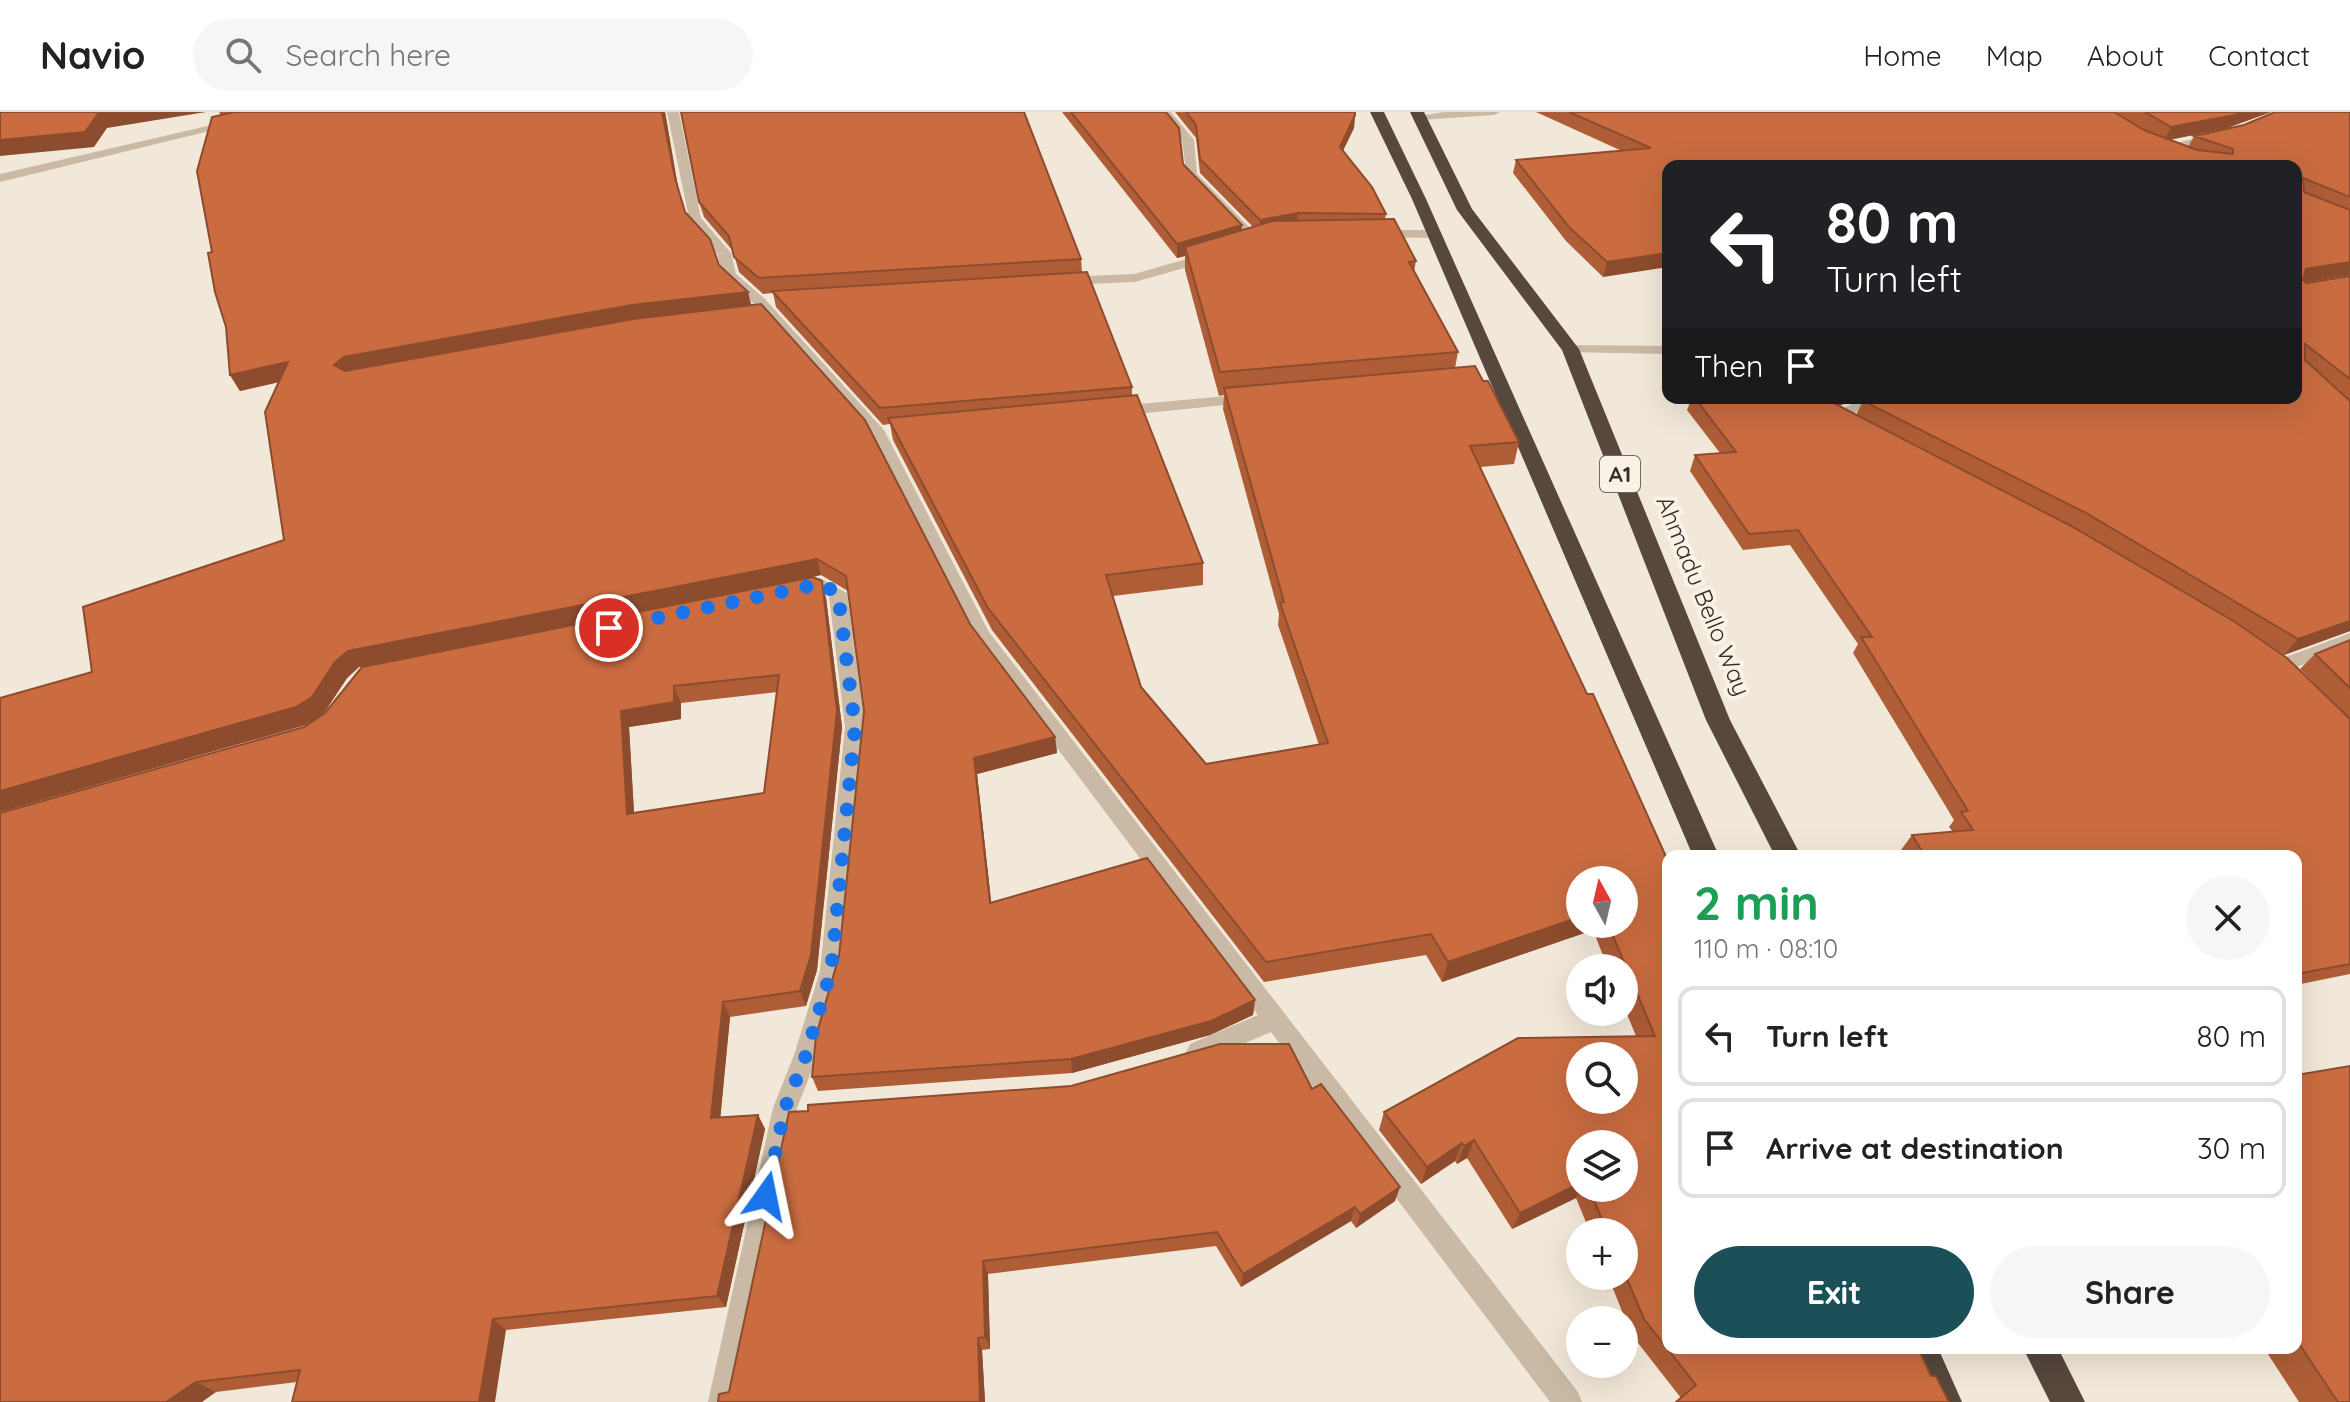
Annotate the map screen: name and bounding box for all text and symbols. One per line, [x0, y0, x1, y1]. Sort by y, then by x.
search box [193, 19, 753, 91]
text: Navio [40, 31, 145, 79]
icon: search [221, 33, 265, 77]
text: Search here [285, 36, 451, 74]
text: Home [1863, 38, 1942, 73]
text: Map [1986, 38, 2043, 73]
text: About [2087, 38, 2164, 73]
text: Contact [2208, 38, 2310, 73]
text: 80 m [1826, 187, 1958, 257]
icon: left [1694, 192, 1798, 296]
text: Turn left [1826, 256, 1962, 301]
icon: arrive [1779, 344, 1823, 388]
text: Then [1694, 347, 1763, 385]
road number: A1 [1600, 456, 1640, 492]
street label: Ahmadu Bello Way [1650, 491, 1758, 700]
pin [575, 594, 643, 662]
icon: arrive [587, 606, 631, 650]
north arrow [1566, 866, 1638, 938]
map controls [1566, 866, 1638, 1378]
text: 2 min [1694, 872, 1819, 932]
button: close [2186, 876, 2270, 960]
text: 110 m · 08:10 [1694, 932, 1838, 965]
button: sound [1566, 954, 1638, 1026]
icon: left [1698, 1014, 1742, 1058]
text: Turn left [1766, 1017, 1889, 1055]
text: 80 m [2196, 1017, 2266, 1055]
button: search [1566, 1042, 1638, 1114]
icon: arrive [1698, 1126, 1742, 1170]
text: Arrive at destination [1766, 1129, 2064, 1167]
text: 30 m [2197, 1129, 2266, 1167]
button: layers [1566, 1130, 1638, 1202]
position arrow [724, 1154, 808, 1238]
button: + [1566, 1218, 1638, 1290]
button: Exit [1694, 1246, 1974, 1338]
button: Share [1990, 1246, 2270, 1338]
button: − [1566, 1306, 1638, 1378]

